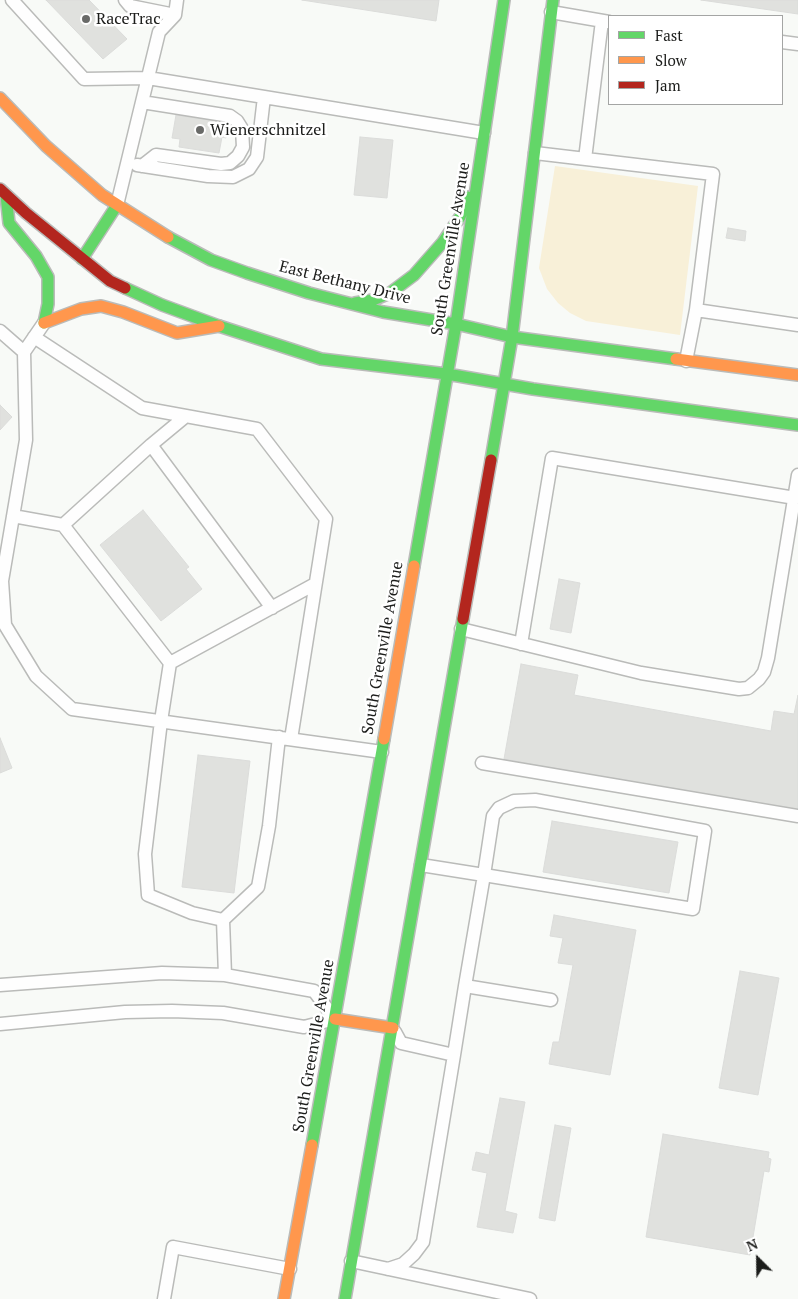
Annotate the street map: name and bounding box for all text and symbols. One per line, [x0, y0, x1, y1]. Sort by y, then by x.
place label: RaceTrac [96, 9, 161, 29]
marker: RaceTrac [80, 13, 92, 25]
legend [608, 15, 783, 105]
text: Fast [655, 25, 683, 45]
text: Slow [655, 50, 687, 70]
text: Jam [655, 75, 681, 95]
place label: Wienerschnitzel [210, 120, 326, 140]
marker: Wienerschnitzel [194, 124, 206, 136]
street label: South Greenville Avenue [428, 161, 474, 337]
street label: East Bethany Drive [277, 257, 413, 309]
street label: South Greenville Avenue [358, 560, 408, 736]
street label: South Greenville Avenue [289, 958, 339, 1134]
north arrow [733, 1234, 783, 1284]
text: N [743, 1234, 761, 1256]

